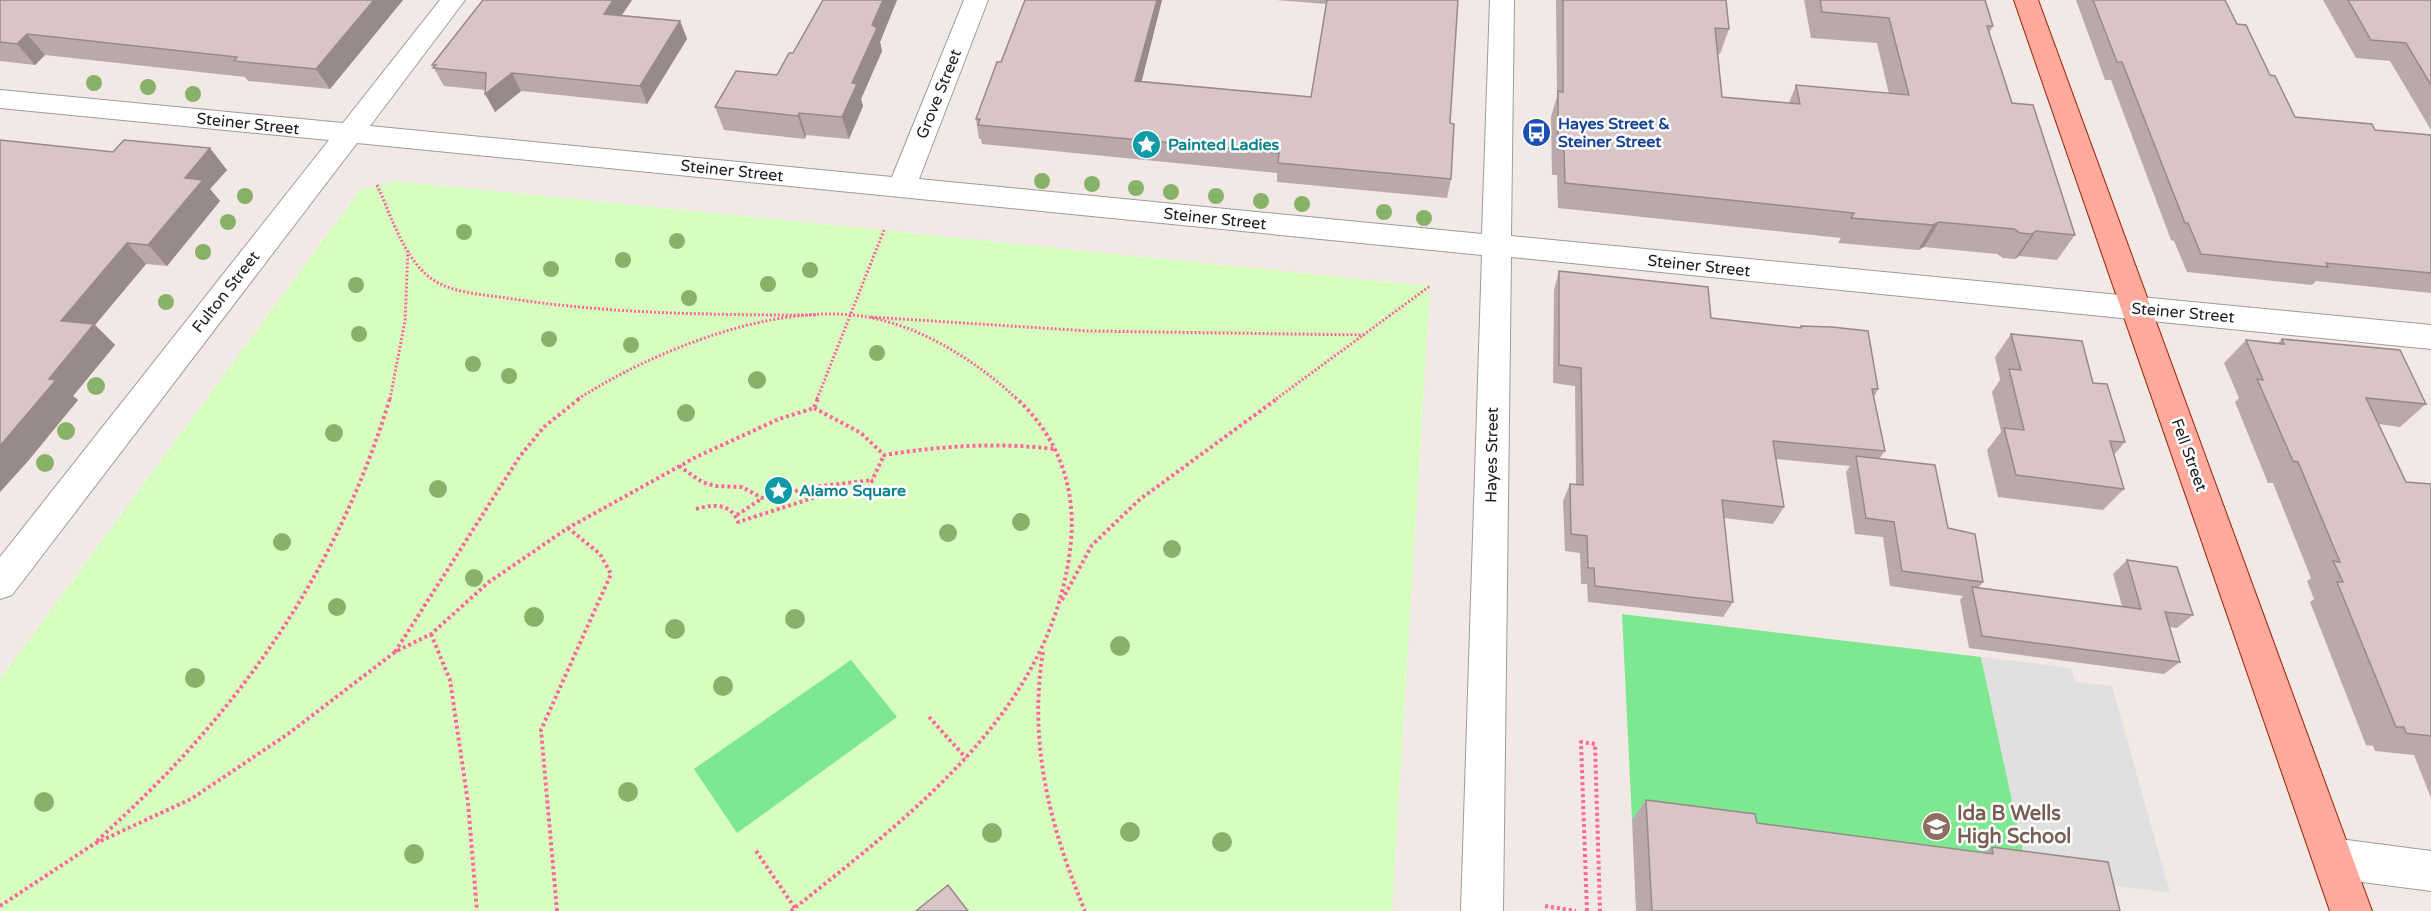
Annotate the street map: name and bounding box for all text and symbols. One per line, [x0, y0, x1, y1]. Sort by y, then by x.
street label: Grove Street [912, 46, 966, 142]
street label: Steiner Street [196, 109, 300, 139]
place label: Hayes Street & Steiner Street [1558, 114, 1670, 152]
bus stop icon: Hayes Street & Steiner Street [1521, 117, 1553, 149]
place icon: Painted Ladies [1131, 129, 1163, 161]
place label: Painted Ladies [1168, 135, 1280, 155]
street label: Steiner Street [680, 156, 784, 186]
street label: Steiner Street [1163, 204, 1267, 234]
street label: Fulton Street [188, 247, 264, 337]
street label: Steiner Street [1647, 251, 1751, 281]
street label: Steiner Street [2131, 299, 2235, 327]
street label: Hayes Street [1481, 407, 1503, 503]
street label: Fell Street [2167, 416, 2211, 494]
place icon: Alamo Square [762, 475, 794, 507]
place label: Alamo Square [799, 481, 906, 501]
place label: Ida B Wells High School [1957, 802, 2071, 849]
school or university icon: Ida B Wells High School [1920, 810, 1952, 842]

